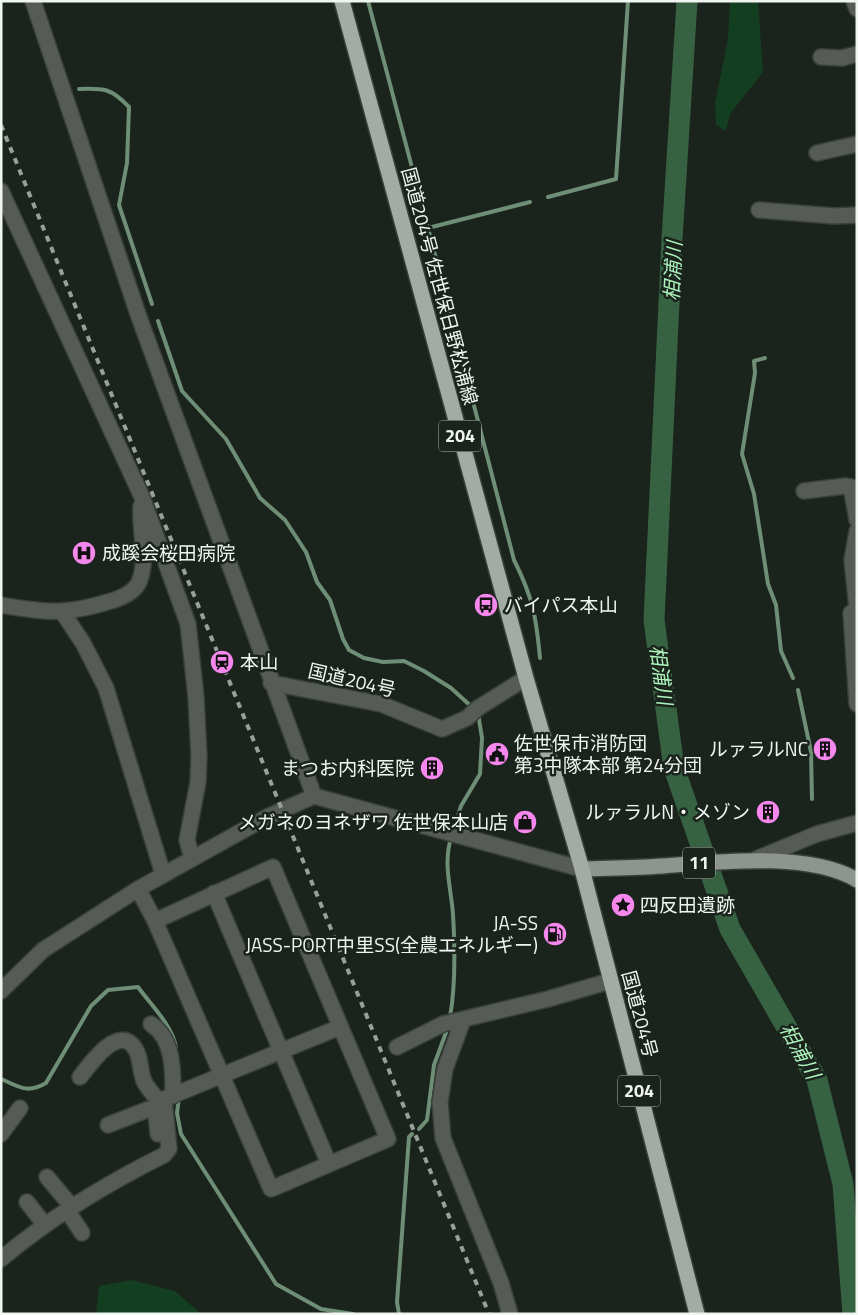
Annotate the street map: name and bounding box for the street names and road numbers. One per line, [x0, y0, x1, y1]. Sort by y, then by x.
street label: 国道204号 佐世保日野松浦線 [395, 164, 486, 408]
road number: 204 [439, 421, 481, 452]
street label: 国道204号 [306, 655, 399, 704]
road number: 11 [683, 848, 715, 878]
street label: 国道204号 [615, 967, 666, 1061]
road number: 204 [618, 1076, 660, 1106]

